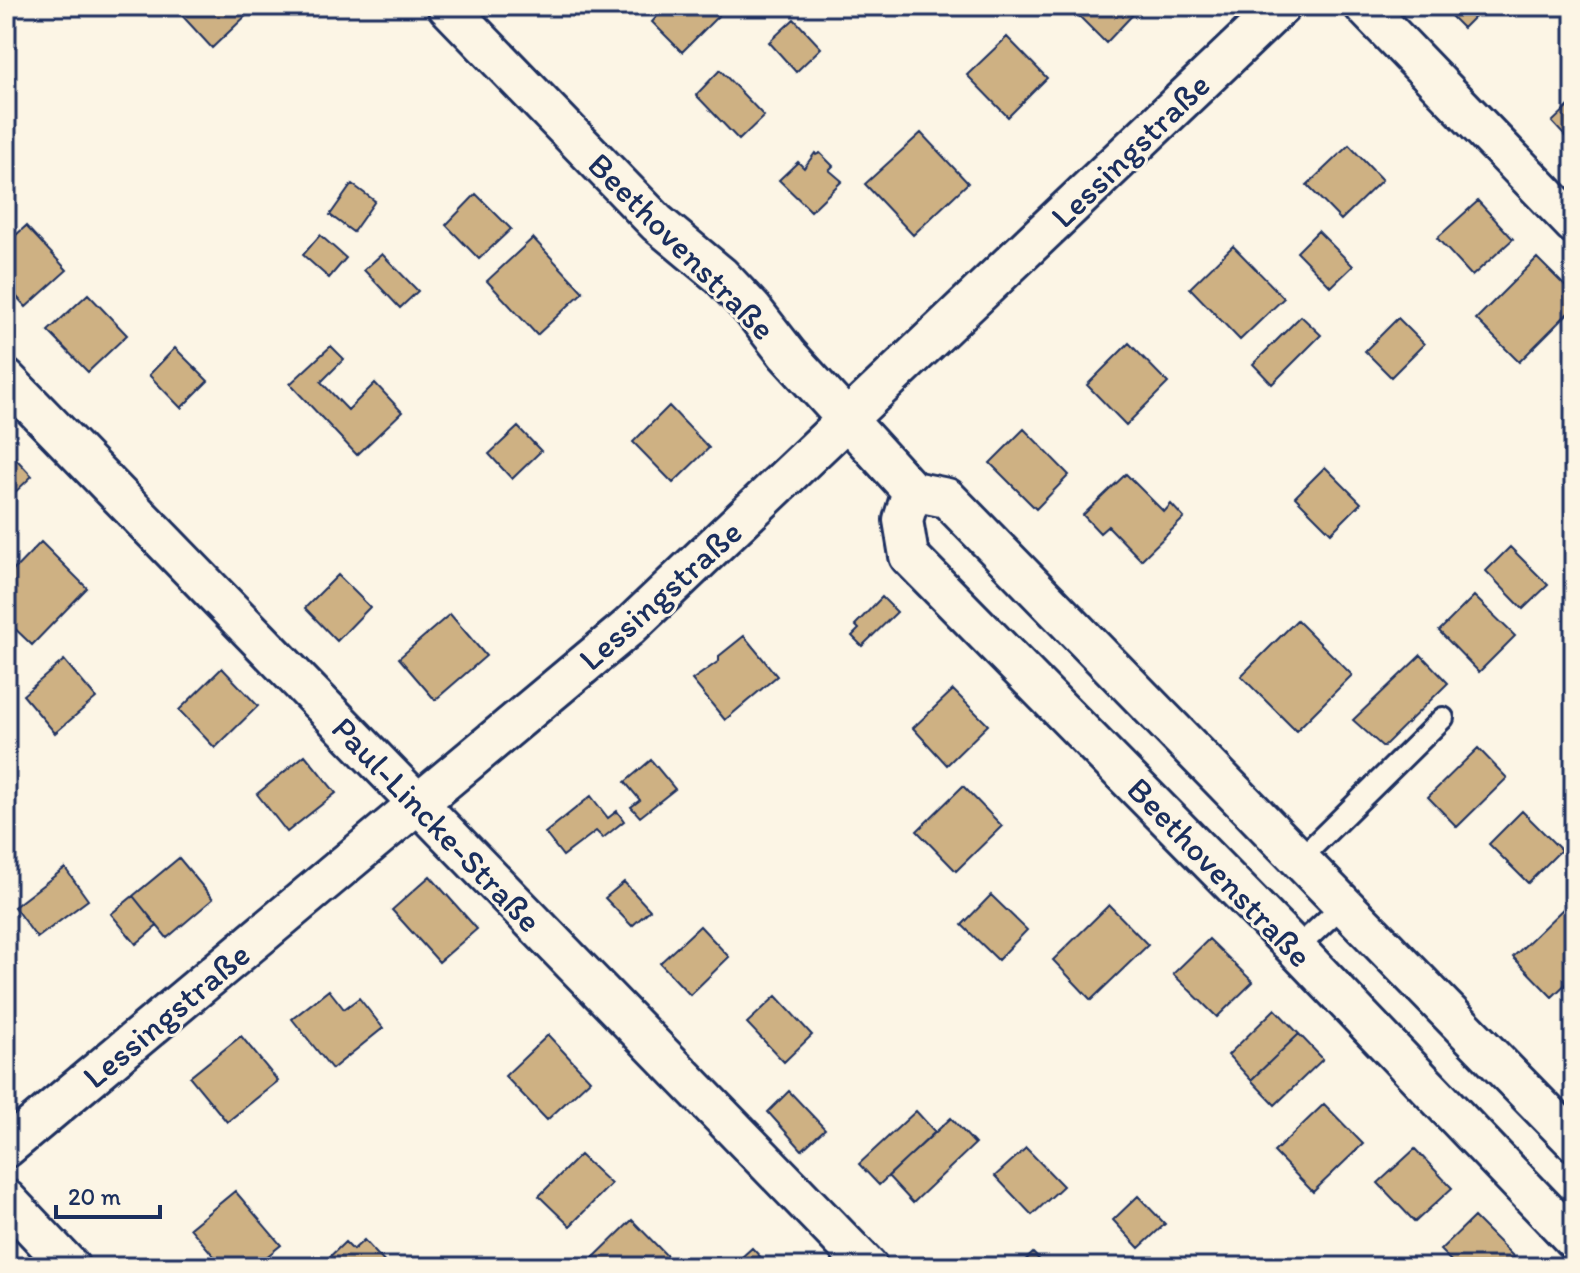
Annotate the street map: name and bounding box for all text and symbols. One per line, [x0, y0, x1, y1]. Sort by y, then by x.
street label: Lessingstraße [1042, 64, 1218, 236]
street label: Beethovenstraße [579, 144, 784, 349]
street label: Lessingstraße [570, 511, 750, 679]
street label: Paul-Lincke-Straße [323, 708, 550, 941]
street label: Beethovenstraße [1119, 769, 1321, 976]
street label: Lessingstraße [75, 934, 258, 1097]
scale bar [56, 1169, 160, 1219]
text: 20 m [68, 1182, 121, 1211]

